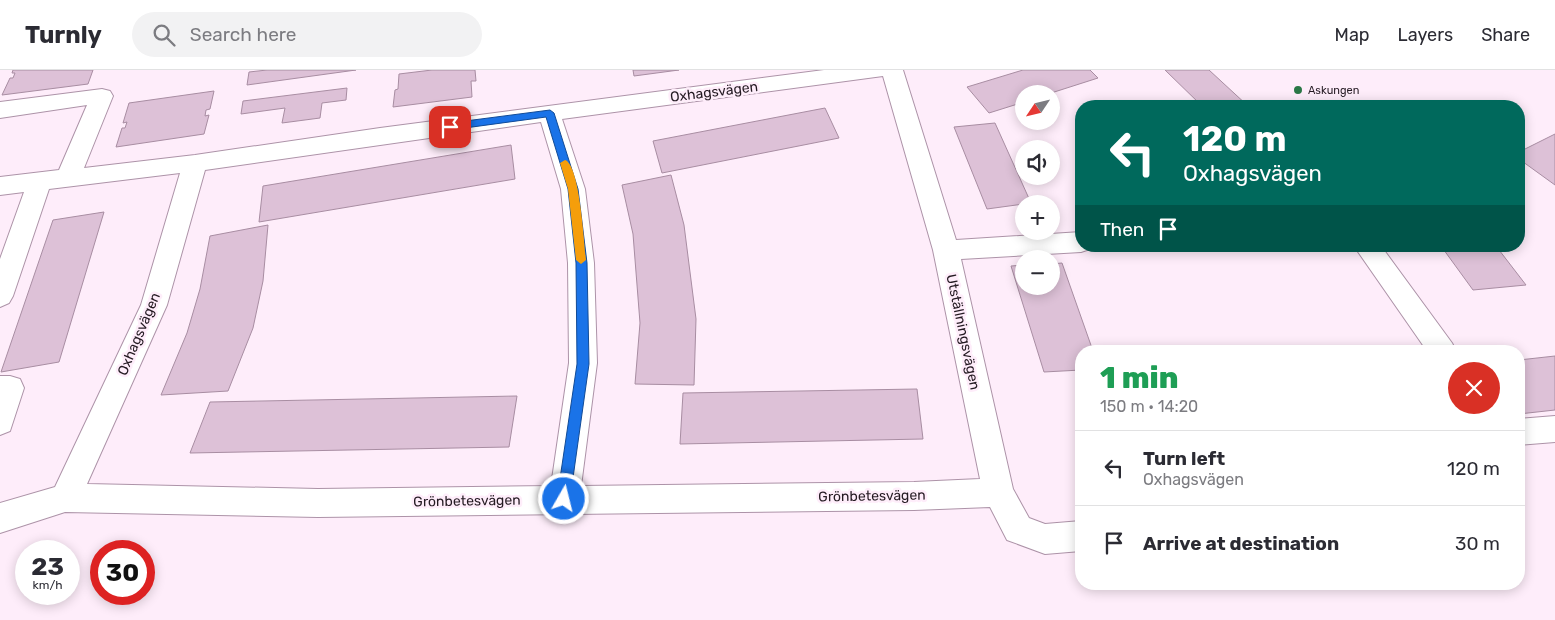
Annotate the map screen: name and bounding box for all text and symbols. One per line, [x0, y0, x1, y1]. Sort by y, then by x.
search box [132, 12, 482, 57]
text: Turnly [25, 21, 102, 49]
icon: search [150, 21, 178, 49]
text: Search here [190, 23, 296, 46]
text: Map [1335, 24, 1370, 46]
text: Layers [1398, 24, 1453, 46]
text: Share [1481, 24, 1530, 46]
street label: Oxhagsvägen [669, 78, 759, 106]
marker: Askungen [1292, 84, 1304, 96]
place label: Askungen [1308, 84, 1359, 97]
north arrow [1015, 85, 1060, 130]
map controls [1015, 85, 1060, 295]
pin [429, 106, 471, 148]
icon: arrive [436, 113, 464, 141]
text: 120 m [1183, 118, 1286, 160]
icon: left [1100, 120, 1165, 185]
button: sound [1015, 140, 1060, 185]
text: Oxhagsvägen [1183, 160, 1322, 187]
button: + [1015, 195, 1060, 240]
icon: arrive [1154, 215, 1182, 243]
text: Then [1100, 218, 1144, 241]
button: − [1015, 250, 1060, 295]
street label: Utställningsvägen [942, 273, 984, 391]
street label: Oxhagsvägen [114, 290, 164, 378]
text: 1 min [1100, 360, 1178, 396]
button: close [1448, 362, 1500, 414]
text: 150 m · 14:20 [1100, 397, 1198, 416]
text: Turn left [1143, 447, 1225, 470]
icon: left [1100, 454, 1128, 482]
text: 120 m [1447, 457, 1500, 480]
text: Oxhagsvägen [1143, 470, 1244, 489]
position arrow [537, 472, 589, 524]
street label: Grönbetesvägen [818, 487, 926, 505]
street label: Grönbetesvägen [413, 492, 521, 510]
icon: arrive [1100, 529, 1128, 557]
text: Arrive at destination [1143, 532, 1339, 555]
text: 30 m [1455, 532, 1500, 555]
speed limit sign: 30 [90, 540, 155, 605]
text: 23 [31, 552, 64, 581]
text: km/h [33, 578, 62, 592]

